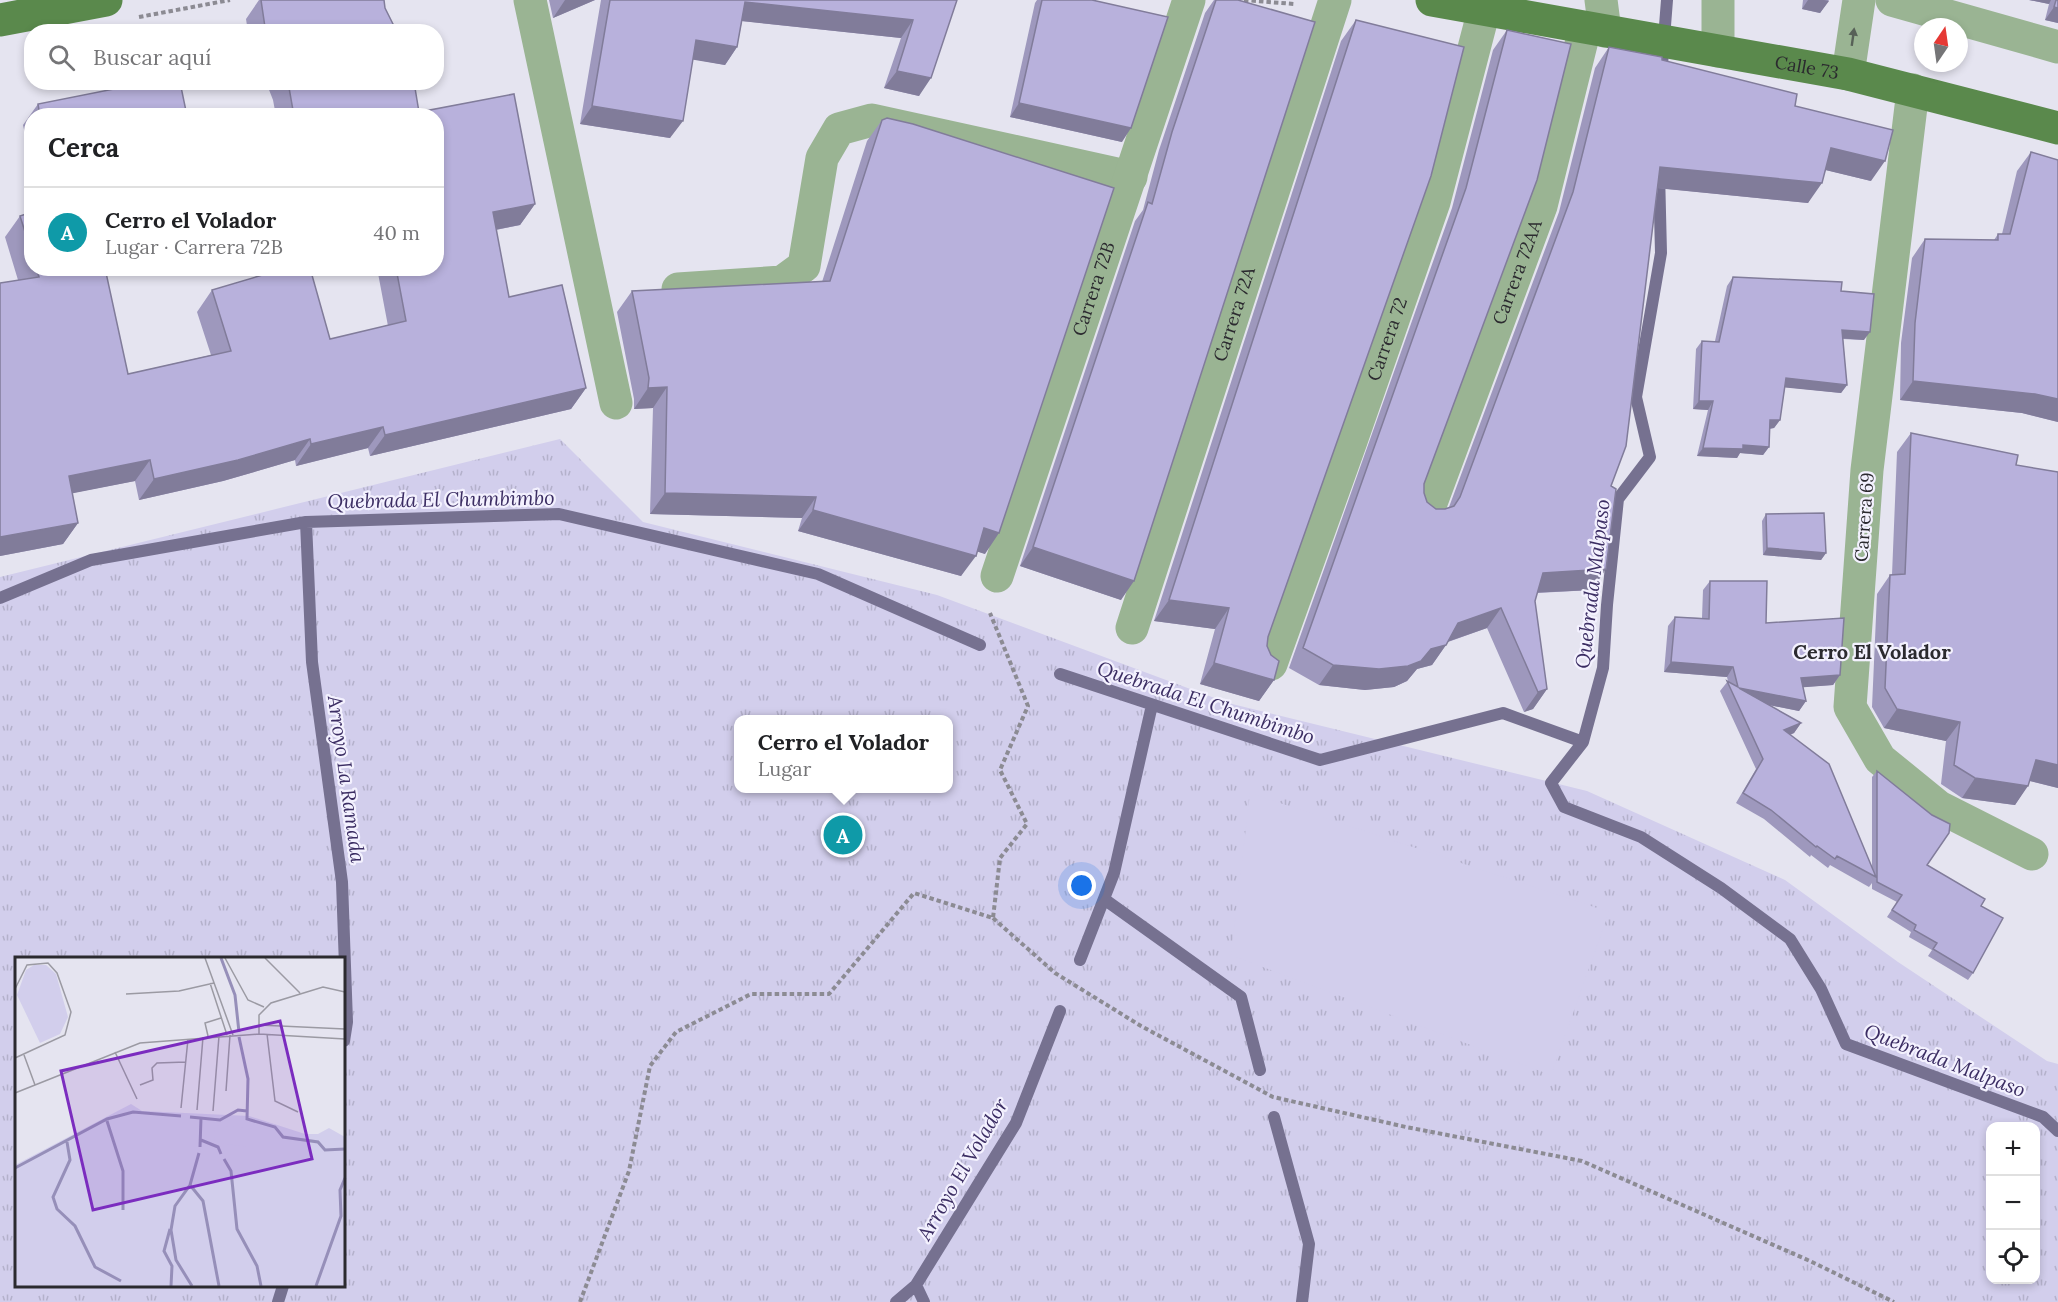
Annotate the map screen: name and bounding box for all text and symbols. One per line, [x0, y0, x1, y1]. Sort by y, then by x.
north arrow [1914, 18, 1968, 72]
search box [24, 24, 444, 90]
one-way arrow [1849, 27, 1858, 46]
icon: search [45, 41, 78, 74]
text: Buscar aquí [93, 43, 211, 71]
street label: Calle 73 [1773, 50, 1841, 84]
text: Cerca [48, 131, 119, 164]
text: Cerro el Volador [105, 206, 276, 234]
street label: Carrera 72AA [1487, 216, 1547, 328]
text: A [61, 220, 74, 245]
text: 40 m [374, 220, 420, 245]
text: Lugar · Carrera 72B [105, 234, 283, 259]
street label: Carrera 72B [1066, 238, 1119, 339]
street label: Carrera 72A [1207, 263, 1260, 364]
street label: Carrera 72 [1361, 294, 1412, 384]
street label: Carrera 69 [1849, 472, 1879, 562]
water label: Quebrada El Chumbimbo [327, 485, 555, 513]
water label: Quebrada Malpaso [1569, 498, 1615, 670]
district label: Cerro El Volador [1793, 639, 1951, 664]
water label: Quebrada El Chumbimbo [1094, 655, 1318, 749]
water label: Arroyo La Ramada [323, 693, 371, 864]
popup [734, 715, 953, 793]
text: Cerro el Volador [758, 728, 929, 756]
text: Lugar [758, 756, 811, 781]
pin: A [824, 812, 862, 858]
your location [1067, 871, 1096, 900]
inset map [15, 957, 345, 1287]
water label: Quebrada Malpaso [1861, 1018, 2029, 1102]
water label: Arroyo El Volador [911, 1093, 1013, 1245]
map controls [1986, 1122, 2040, 1284]
button: + [1986, 1122, 2040, 1176]
button: − [1986, 1176, 2040, 1230]
button: locate [1986, 1230, 2040, 1284]

